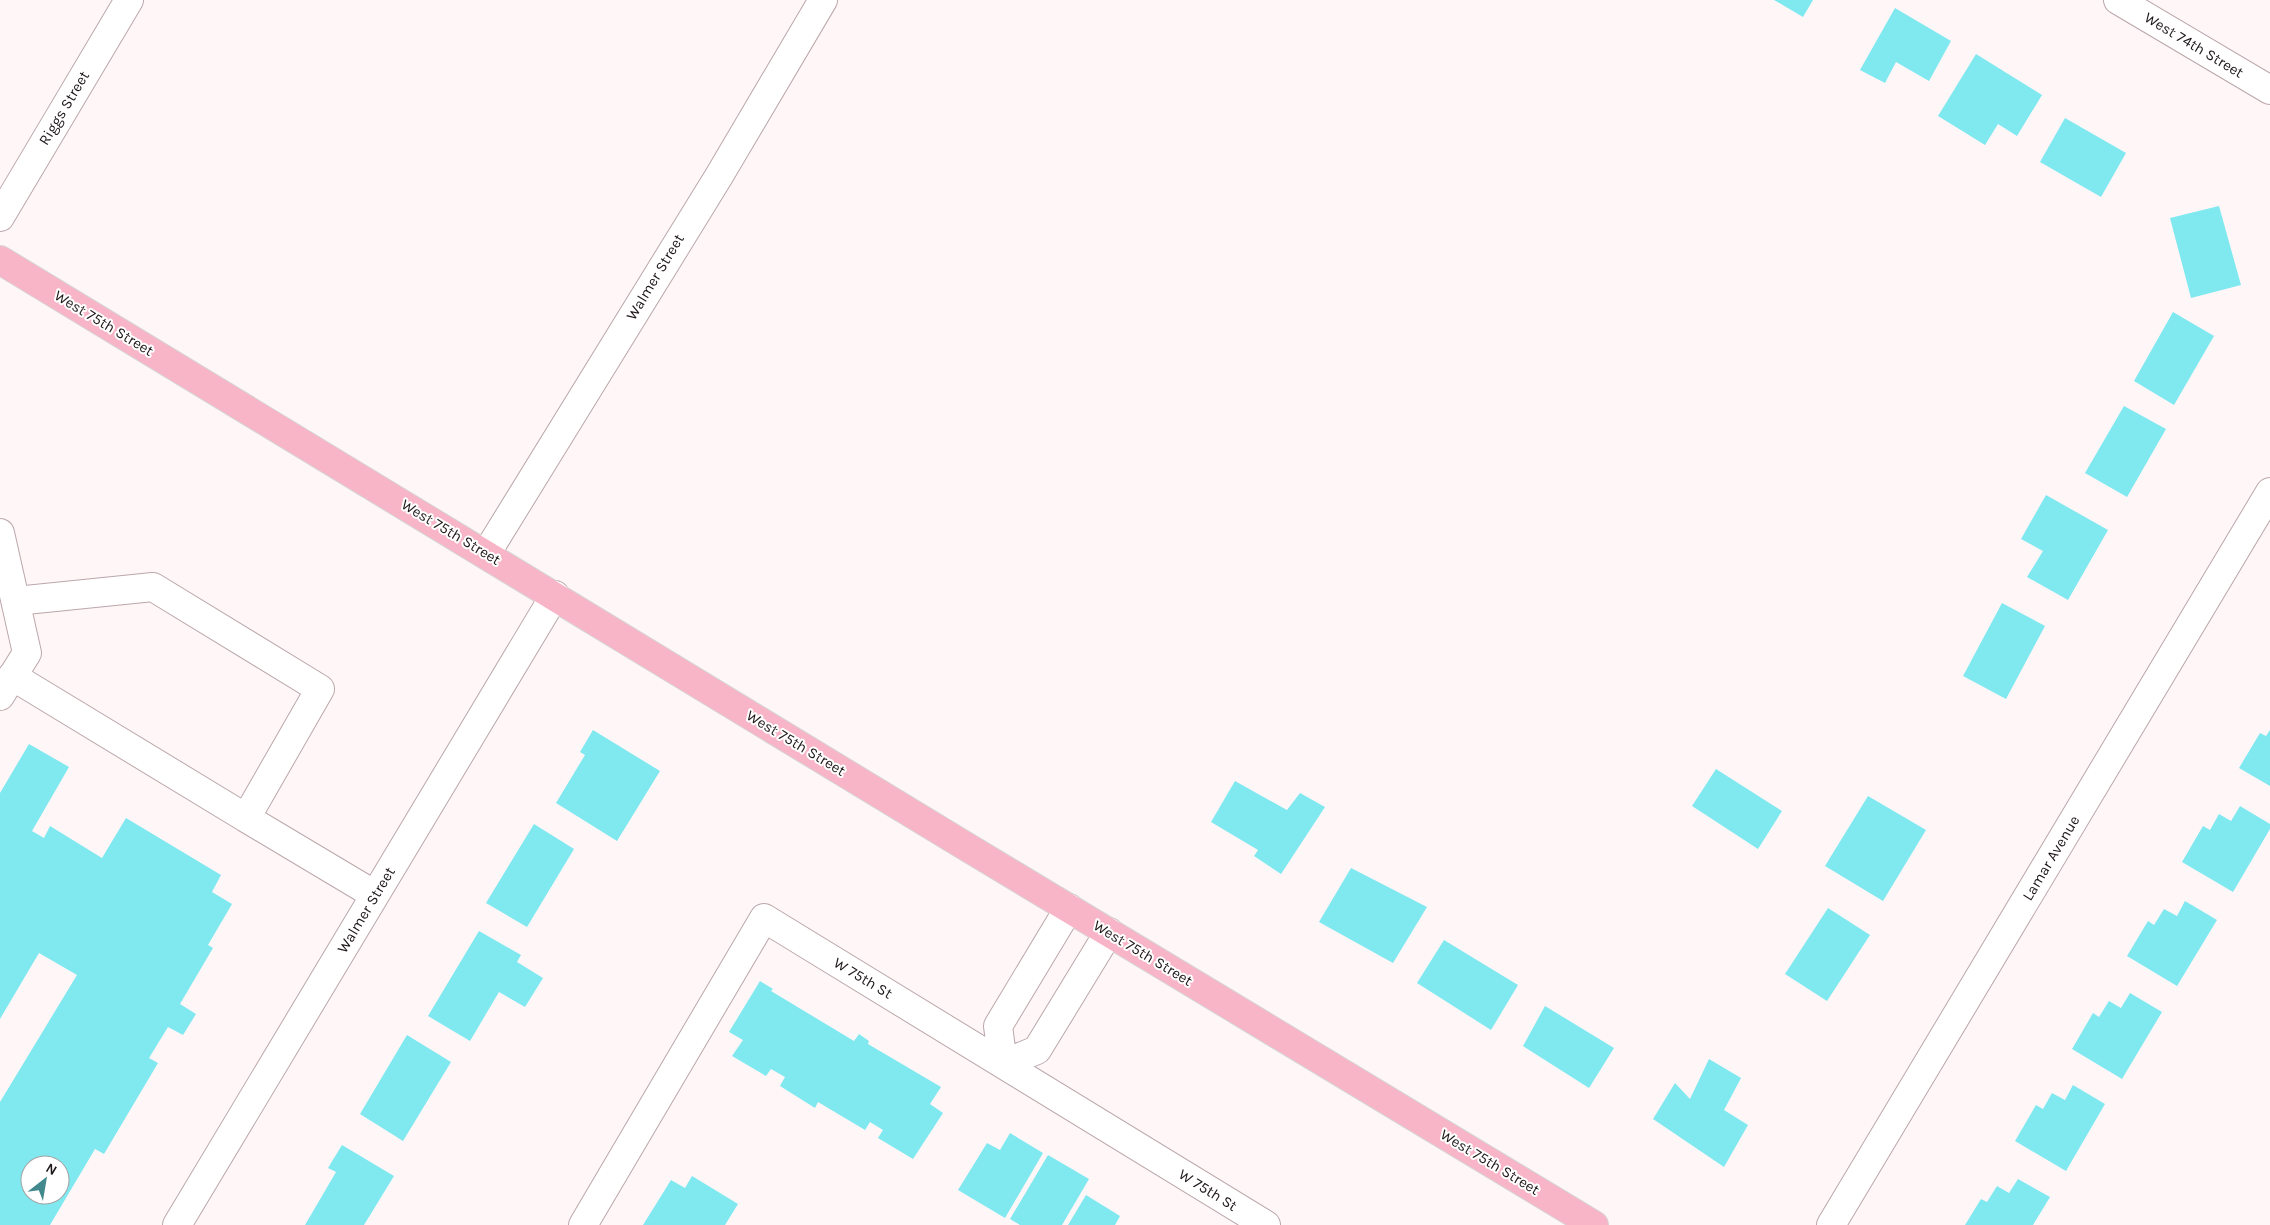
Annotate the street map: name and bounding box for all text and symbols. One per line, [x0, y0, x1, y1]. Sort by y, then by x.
street label: West 74th Street [2141, 8, 2247, 82]
street label: Riggs Street [35, 67, 93, 148]
street label: Walmer Street [622, 230, 688, 323]
street label: West 75th Street [51, 286, 157, 360]
street label: West 75th Street [398, 495, 504, 569]
street label: West 75th Street [743, 706, 849, 780]
street label: Lamar Avenue [2019, 812, 2083, 904]
street label: Walmer Street [333, 863, 399, 956]
street label: West 75th Street [1090, 916, 1196, 990]
street label: W 75th St [830, 953, 896, 1003]
street label: West 75th Street [1437, 1125, 1543, 1199]
north arrow [20, 1155, 70, 1205]
text: N [43, 1159, 60, 1179]
street label: W 75th St [1175, 1165, 1241, 1215]

